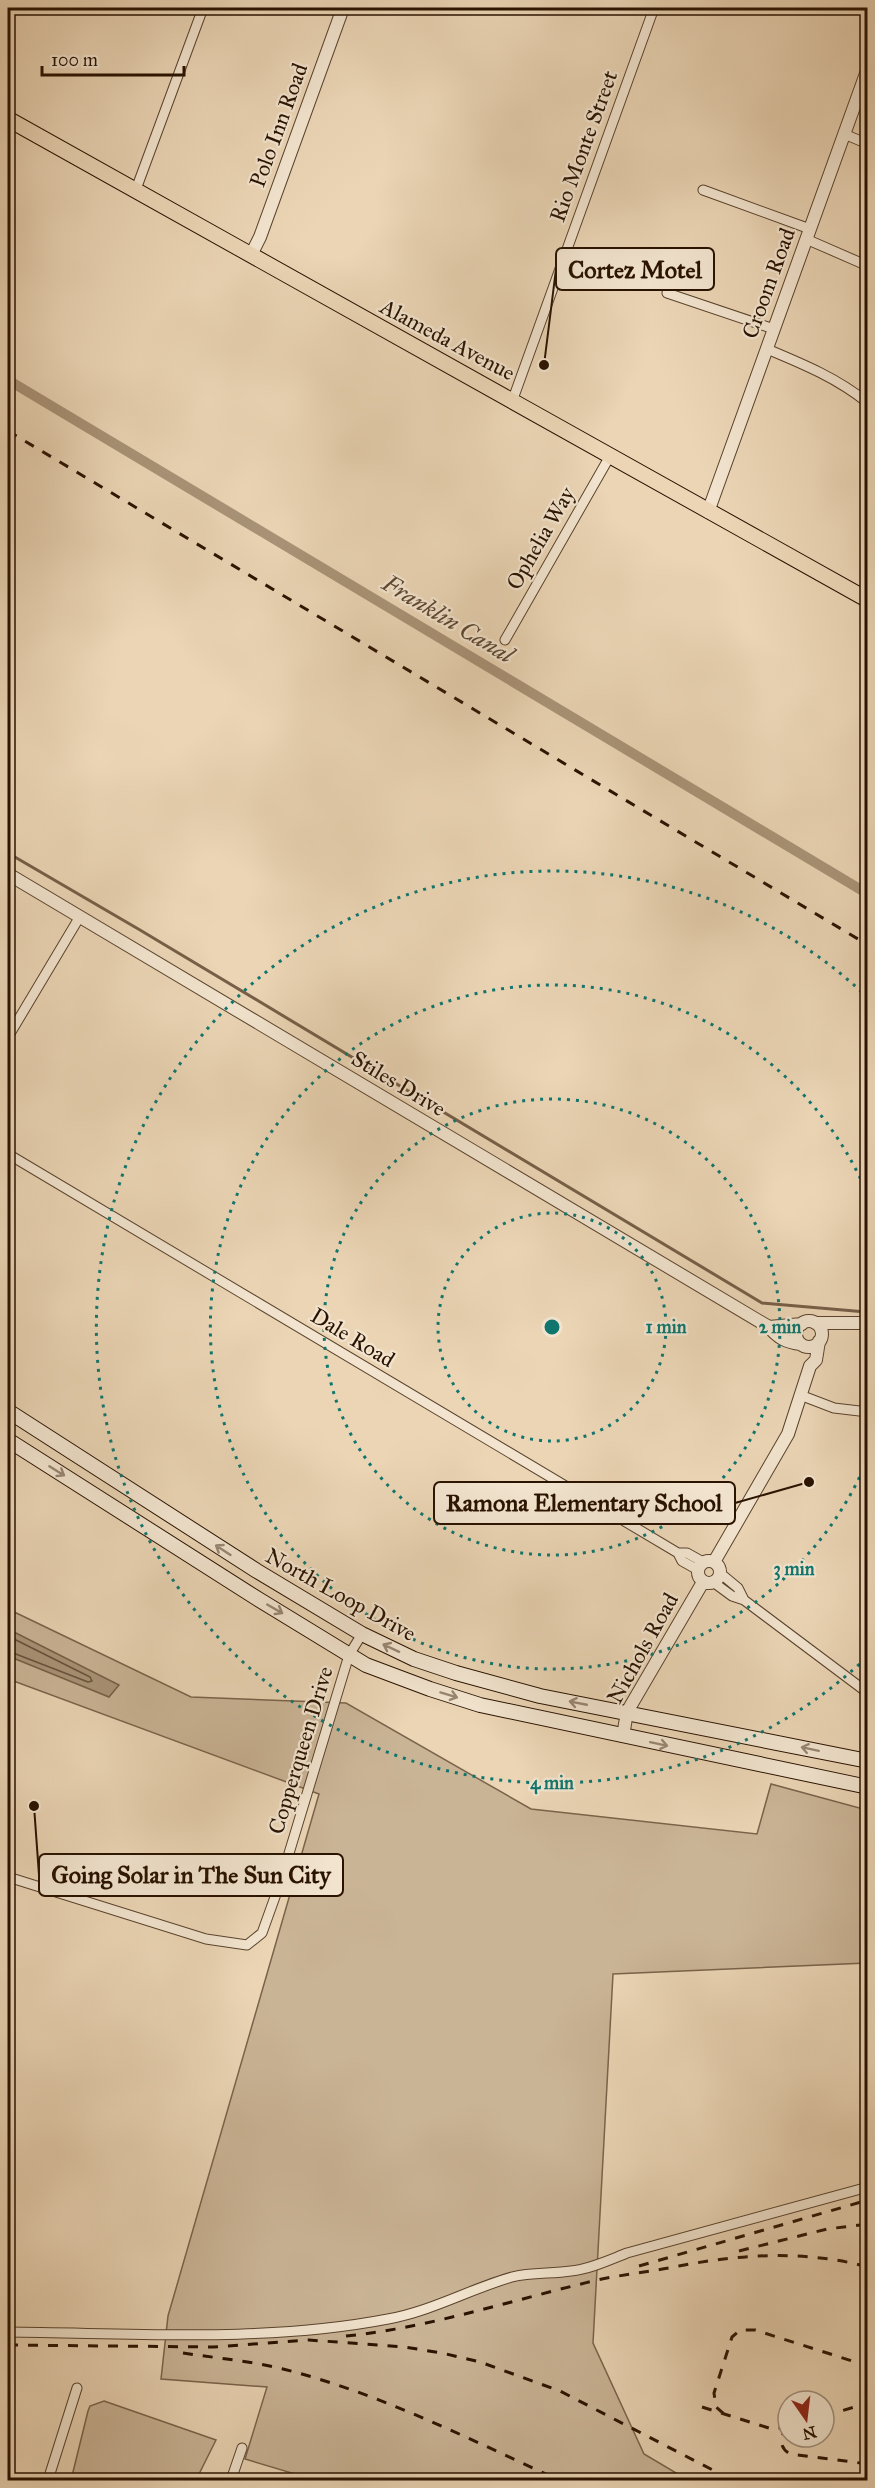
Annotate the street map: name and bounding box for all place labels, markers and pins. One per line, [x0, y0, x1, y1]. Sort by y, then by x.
callout: Cortez Motel [556, 248, 714, 290]
centre of rings [542, 1317, 562, 1337]
callout: Ramona Elementary School [434, 1482, 735, 1524]
callout: Going Solar in The Sun City [39, 1854, 343, 1896]

